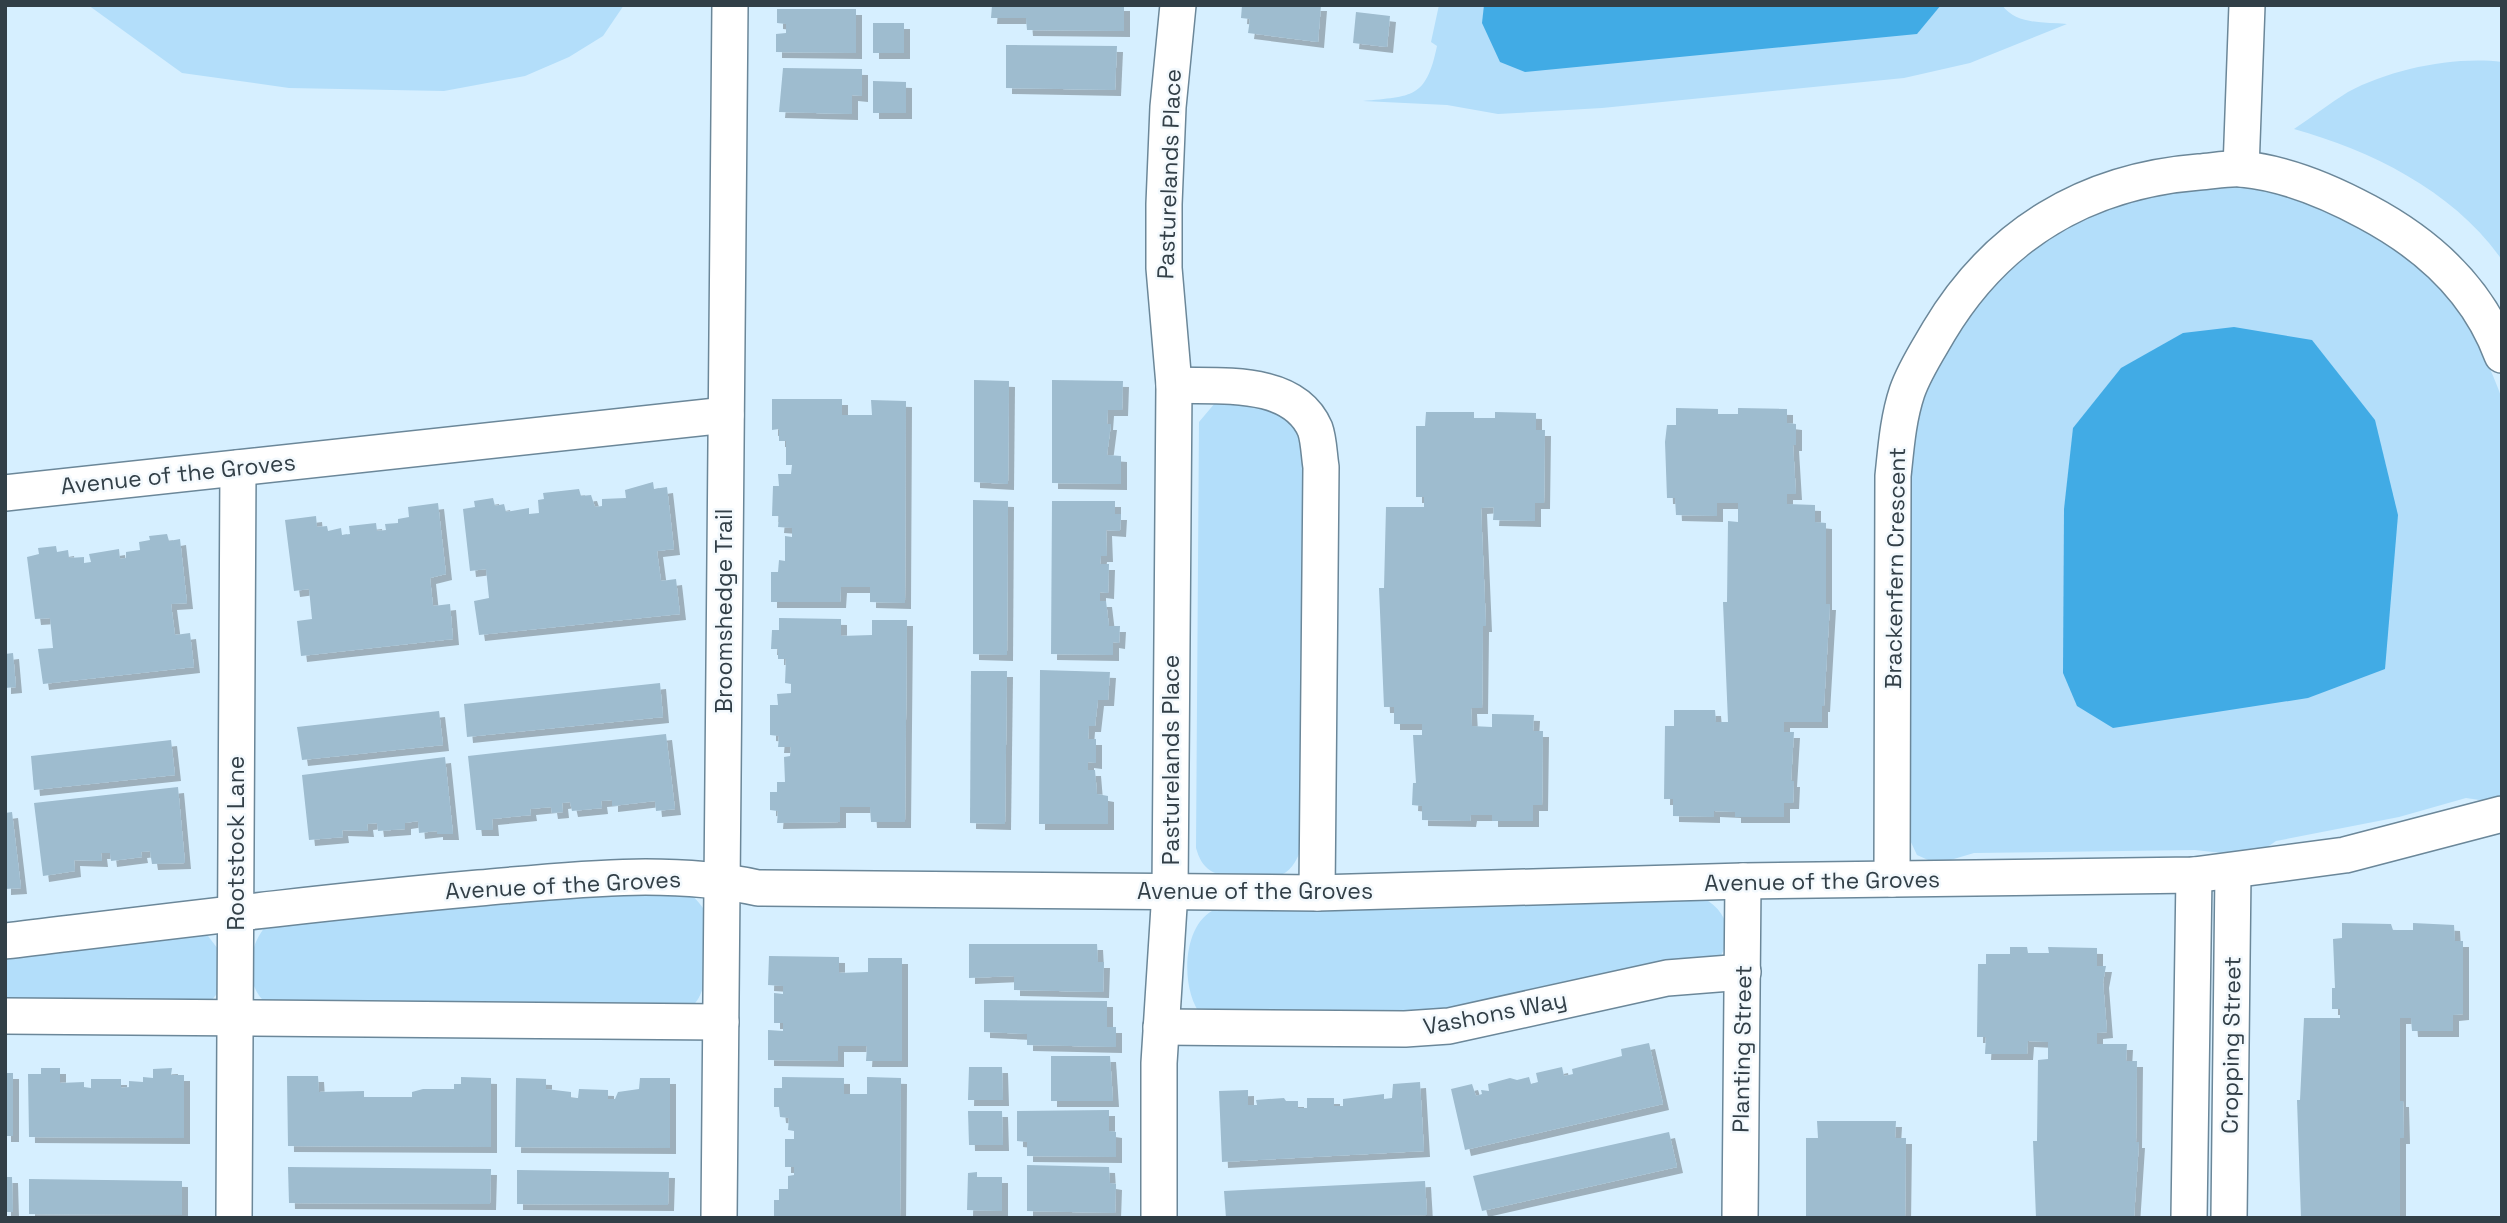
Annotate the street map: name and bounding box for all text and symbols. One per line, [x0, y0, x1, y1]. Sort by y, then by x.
street label: Pasturelands Place [1150, 68, 1188, 280]
street label: Avenue of the Groves [59, 447, 297, 501]
street label: Brackenfern Crescent [1878, 447, 1912, 689]
street label: Broomshedge Trail [709, 509, 739, 713]
street label: Pasturelands Place [1156, 655, 1186, 865]
street label: Rootstock Lane [221, 756, 251, 930]
street label: Avenue of the Groves [444, 864, 682, 906]
street label: Avenue of the Groves [1704, 864, 1940, 898]
street label: Avenue of the Groves [1137, 876, 1373, 906]
street label: Cropping Street [2214, 956, 2248, 1134]
street label: Planting Street [1726, 965, 1758, 1133]
street label: Vashons Way [1421, 984, 1569, 1042]

